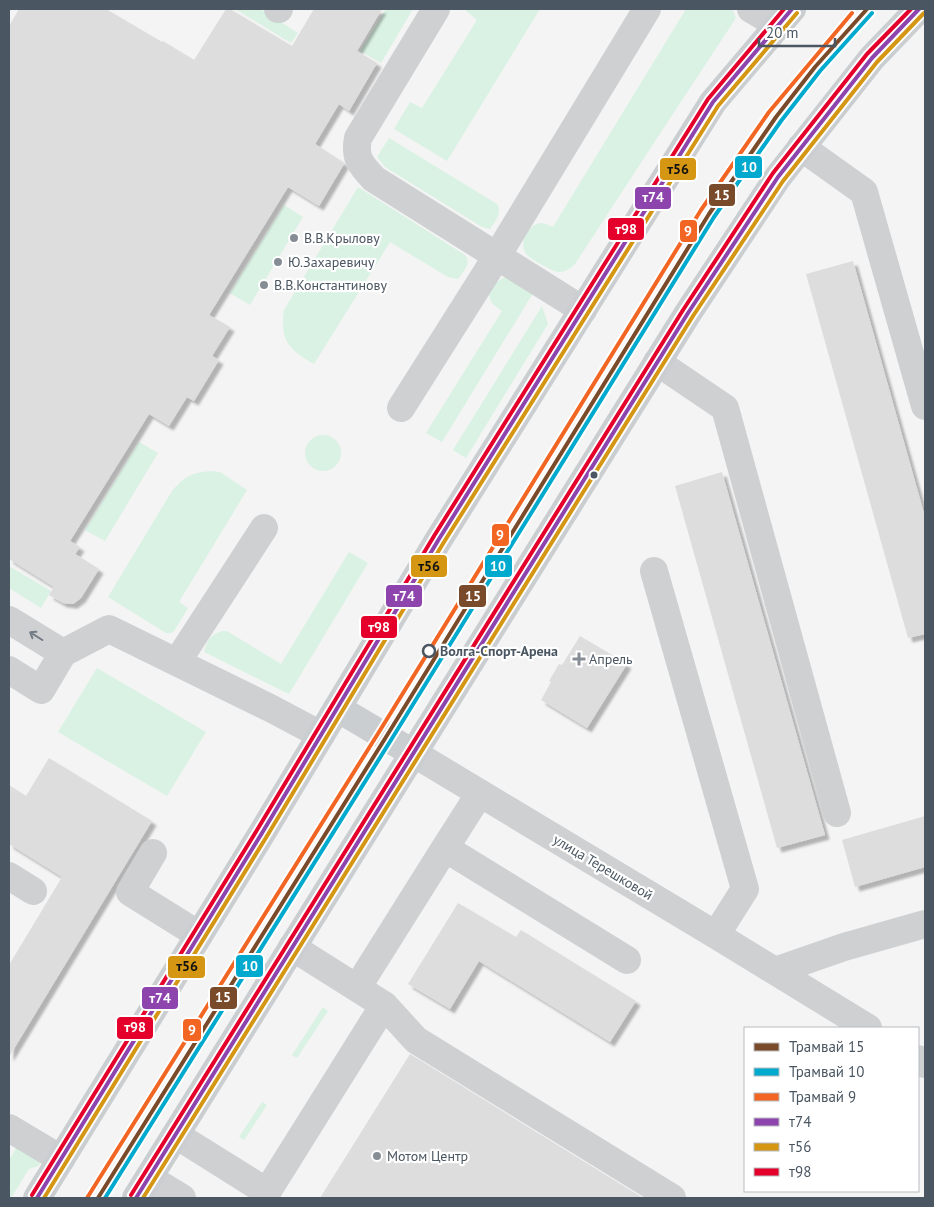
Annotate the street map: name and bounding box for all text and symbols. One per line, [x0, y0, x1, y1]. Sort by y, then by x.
scale bar [759, 15, 835, 47]
text: 20 m [766, 23, 799, 42]
line badge: 10 [734, 155, 763, 179]
line badge: т56 [659, 157, 697, 181]
text: 10 [741, 158, 757, 176]
text: т56 [667, 160, 689, 178]
line badge: 15 [708, 183, 736, 207]
line badge: т74 [634, 186, 672, 210]
text: 15 [714, 186, 730, 204]
text: т74 [642, 188, 664, 206]
line badge: т98 [607, 217, 645, 241]
line badge: 9 [679, 219, 698, 243]
text: т98 [615, 220, 637, 238]
text: 9 [684, 222, 692, 240]
place label: В.В.Крылову [304, 229, 380, 247]
marker: В.В.Крылову [288, 232, 300, 244]
place label: Ю.Захаревичу [288, 253, 375, 271]
marker: Ю.Захаревичу [272, 256, 284, 268]
place label: В.В.Константинову [274, 276, 387, 294]
marker: В.В.Константинову [258, 279, 270, 291]
unlabelled marker [589, 470, 599, 480]
line badge: 9 [491, 523, 510, 547]
text: 9 [496, 526, 504, 544]
line badge: т56 [410, 554, 448, 578]
line badge: 10 [484, 554, 513, 578]
text: т56 [418, 557, 440, 575]
text: 10 [490, 557, 506, 575]
line badge: т74 [385, 584, 423, 608]
line badge: 15 [458, 584, 487, 608]
text: т74 [393, 587, 415, 605]
text: 15 [465, 587, 481, 605]
line badge: т98 [360, 615, 398, 639]
text: т98 [368, 618, 390, 636]
one-way arrow [29, 631, 43, 641]
place label: Волга-Спорт-Арена [440, 642, 558, 660]
marker: Волга-Спорт-Арена [422, 644, 436, 658]
place label: Апрель [589, 650, 633, 668]
marker: Апрель [573, 653, 585, 665]
street label: улица Терешковой [550, 830, 656, 904]
line badge: 10 [235, 954, 264, 978]
line badge: т56 [167, 955, 206, 979]
text: т56 [176, 957, 198, 975]
text: 10 [242, 957, 258, 975]
line badge: т74 [141, 986, 179, 1010]
line badge: 15 [209, 986, 238, 1010]
text: 15 [215, 988, 231, 1006]
text: т74 [149, 989, 171, 1007]
line badge: т98 [116, 1016, 154, 1040]
text: т98 [124, 1018, 146, 1036]
line badge: 9 [182, 1018, 202, 1042]
text: 9 [188, 1021, 196, 1039]
legend [744, 1027, 919, 1192]
text: Трамвай 15 [789, 1037, 864, 1056]
text: Трамвай 10 [789, 1062, 864, 1081]
text: Трамвай 9 [789, 1087, 856, 1106]
text: т74 [789, 1112, 811, 1131]
text: т56 [789, 1137, 811, 1156]
place label: Мотом Центр [387, 1147, 468, 1165]
marker: Мотом Центр [371, 1150, 383, 1162]
text: т98 [789, 1162, 811, 1181]

